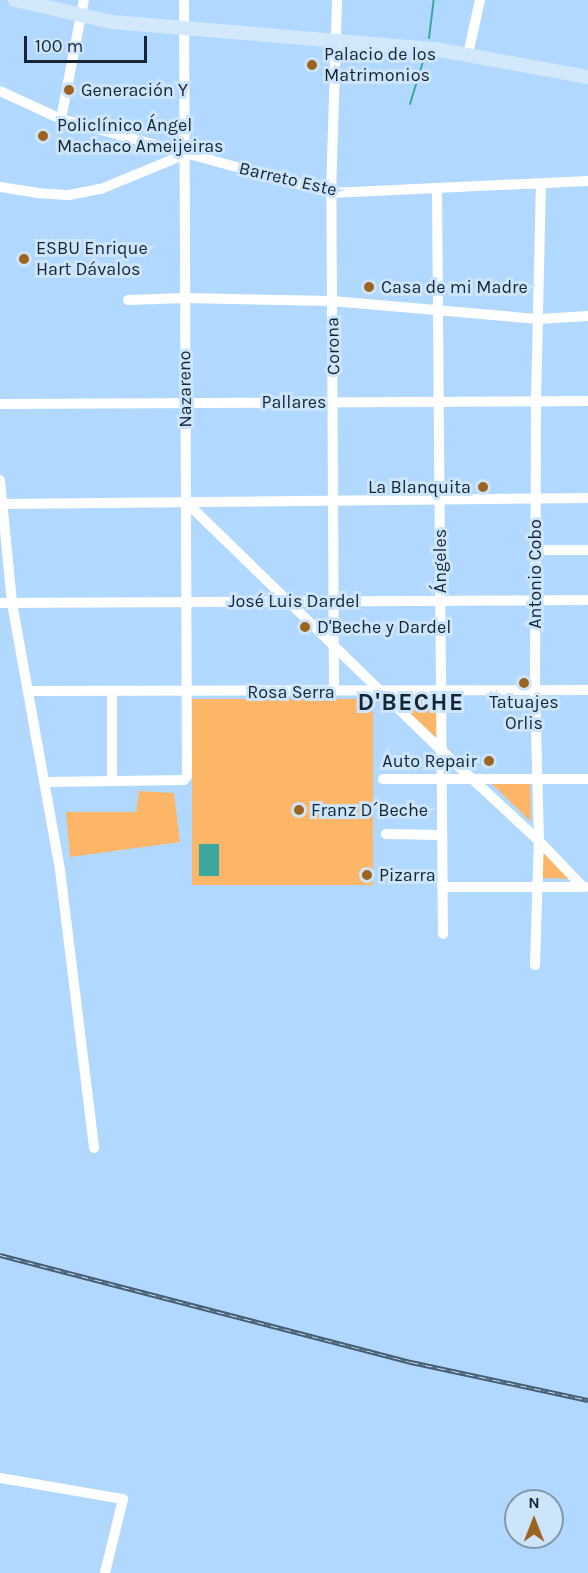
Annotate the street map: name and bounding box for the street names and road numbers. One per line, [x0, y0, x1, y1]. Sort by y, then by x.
street label: Barreto Este [237, 157, 339, 201]
street label: Corona [322, 317, 344, 375]
street label: Nazareno [174, 350, 196, 428]
street label: Pallares [261, 391, 327, 413]
street label: Antonio Cobo [524, 519, 546, 629]
street label: Ángeles [429, 529, 451, 593]
street label: José Luis Dardel [228, 590, 360, 612]
street label: Rosa Serra [247, 681, 335, 703]

